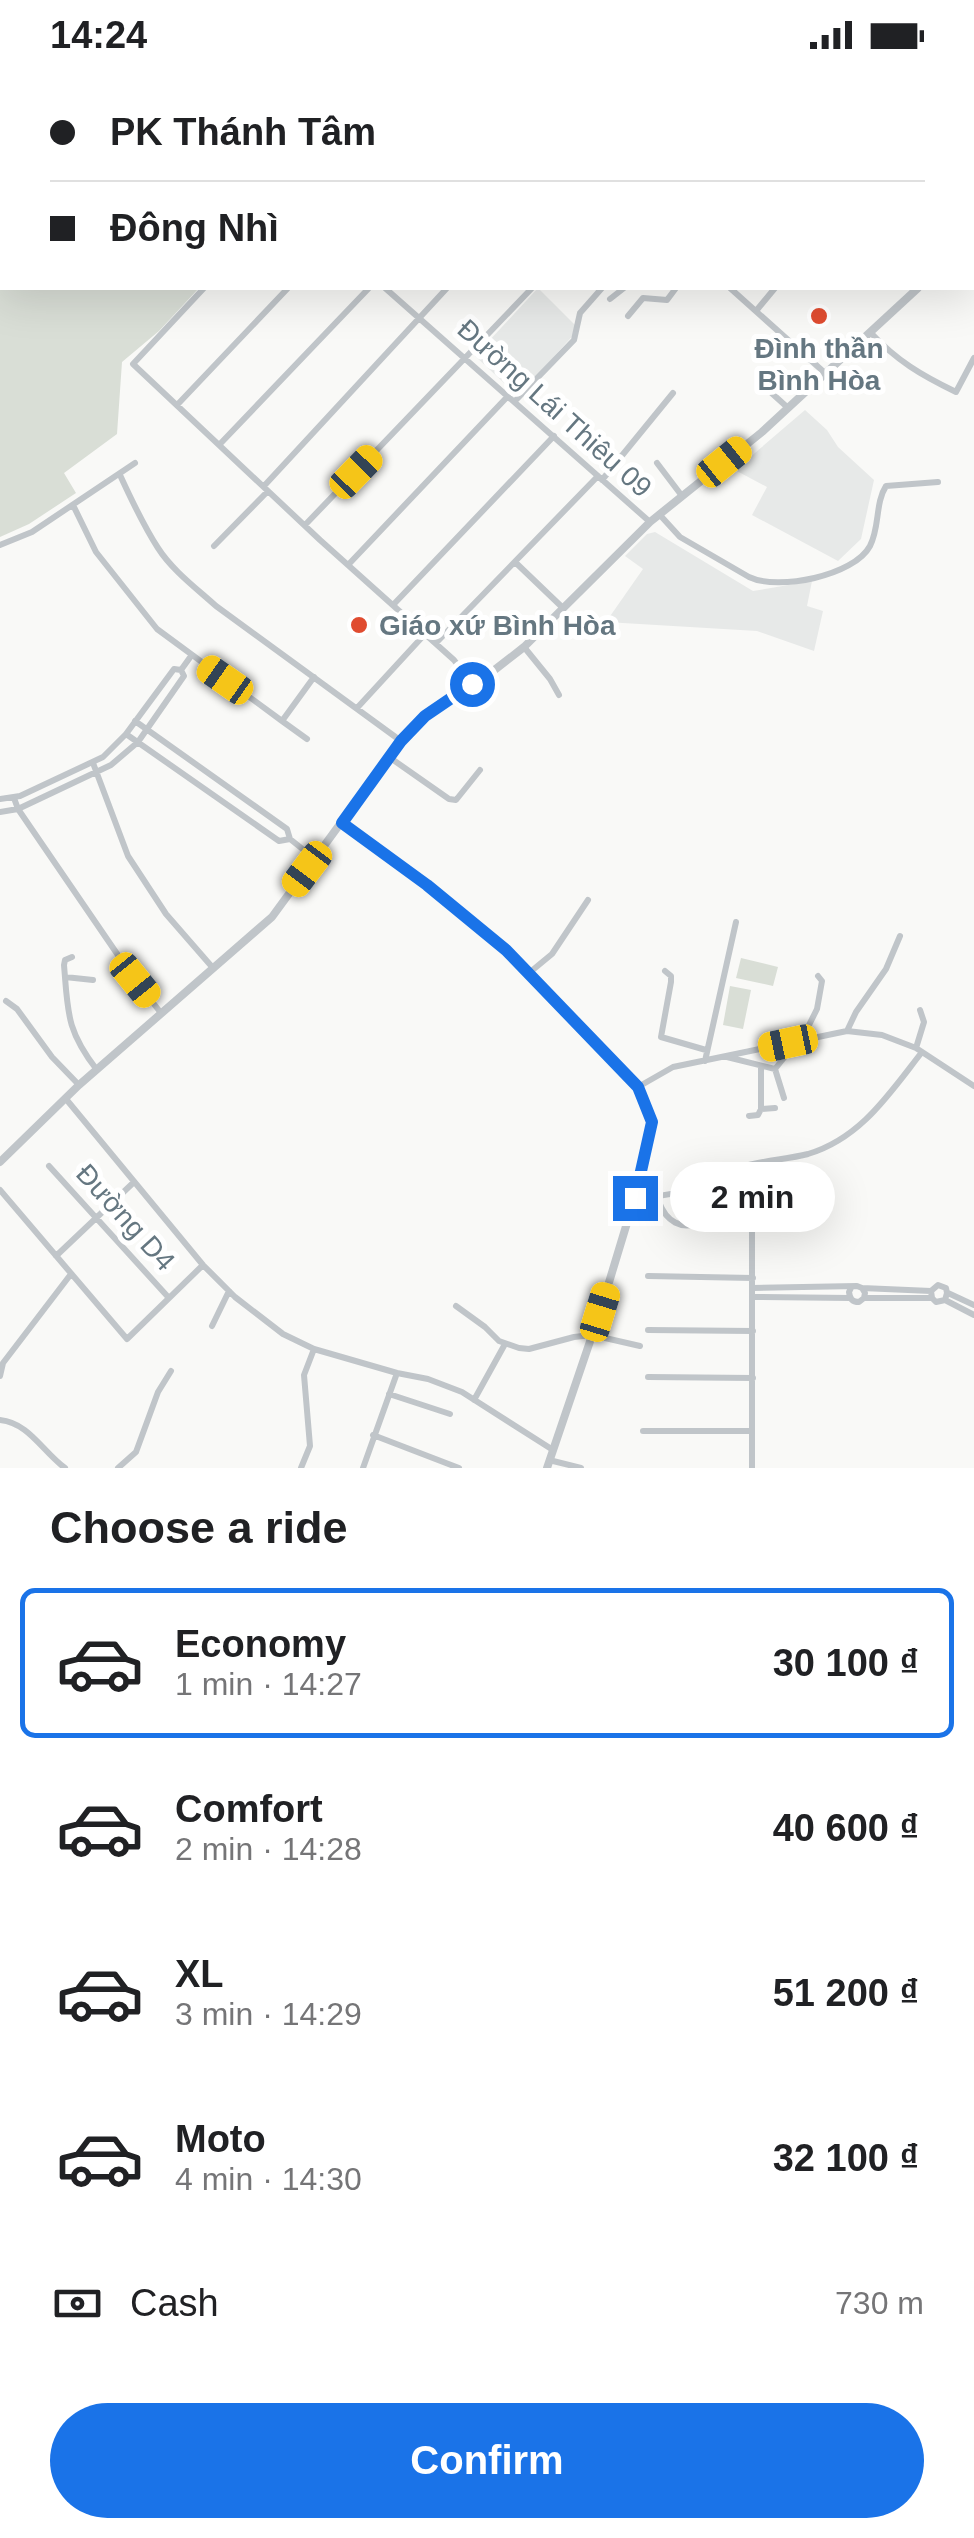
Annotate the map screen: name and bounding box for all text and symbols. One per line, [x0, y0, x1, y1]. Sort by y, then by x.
text: 14:24 [50, 14, 147, 56]
text: PK Thánh Tâm [110, 111, 376, 153]
text: Đông Nhì [110, 207, 279, 249]
marker: Đình thần Bình Hòa [808, 305, 830, 327]
street label: Đường Lái Thiêu 09 [451, 313, 658, 503]
place label: Đình thần Bình Hòa [754, 333, 884, 396]
car [691, 431, 757, 493]
car [324, 440, 388, 504]
place label: Giáo xứ Bình Hòa [379, 610, 616, 641]
marker: Giáo xứ Bình Hòa [348, 614, 370, 636]
car [192, 651, 258, 709]
route start [450, 662, 495, 707]
car [277, 836, 337, 902]
car [104, 947, 166, 1013]
car [756, 1022, 820, 1064]
street label: Đường D4 [70, 1158, 181, 1277]
callout: 2 min [670, 1163, 835, 1233]
route end [613, 1176, 658, 1221]
text: 2 min [711, 1179, 794, 1215]
car [577, 1279, 623, 1345]
text: Choose a ride [50, 1502, 348, 1553]
icon: car [55, 1618, 145, 1708]
text: Economy [175, 1623, 346, 1665]
text: 30 100 ₫ [773, 1642, 919, 1684]
text: 1 min · 14:27 [175, 1666, 362, 1702]
icon: car [55, 1783, 145, 1873]
text: Comfort [175, 1788, 323, 1830]
text: 40 600 ₫ [773, 1807, 919, 1849]
text: 2 min · 14:28 [175, 1831, 362, 1867]
icon: car [55, 1948, 145, 2038]
text: XL [175, 1953, 224, 1995]
text: 51 200 ₫ [773, 1972, 919, 2014]
text: 3 min · 14:29 [175, 1996, 362, 2032]
icon: car [55, 2113, 145, 2203]
text: Moto [175, 2118, 266, 2160]
text: 32 100 ₫ [773, 2137, 919, 2179]
text: 4 min · 14:30 [175, 2161, 362, 2197]
icon: cash [50, 2276, 105, 2331]
text: Cash [130, 2282, 219, 2324]
text: 730 m [835, 2285, 924, 2321]
button: Confirm [50, 2403, 924, 2518]

